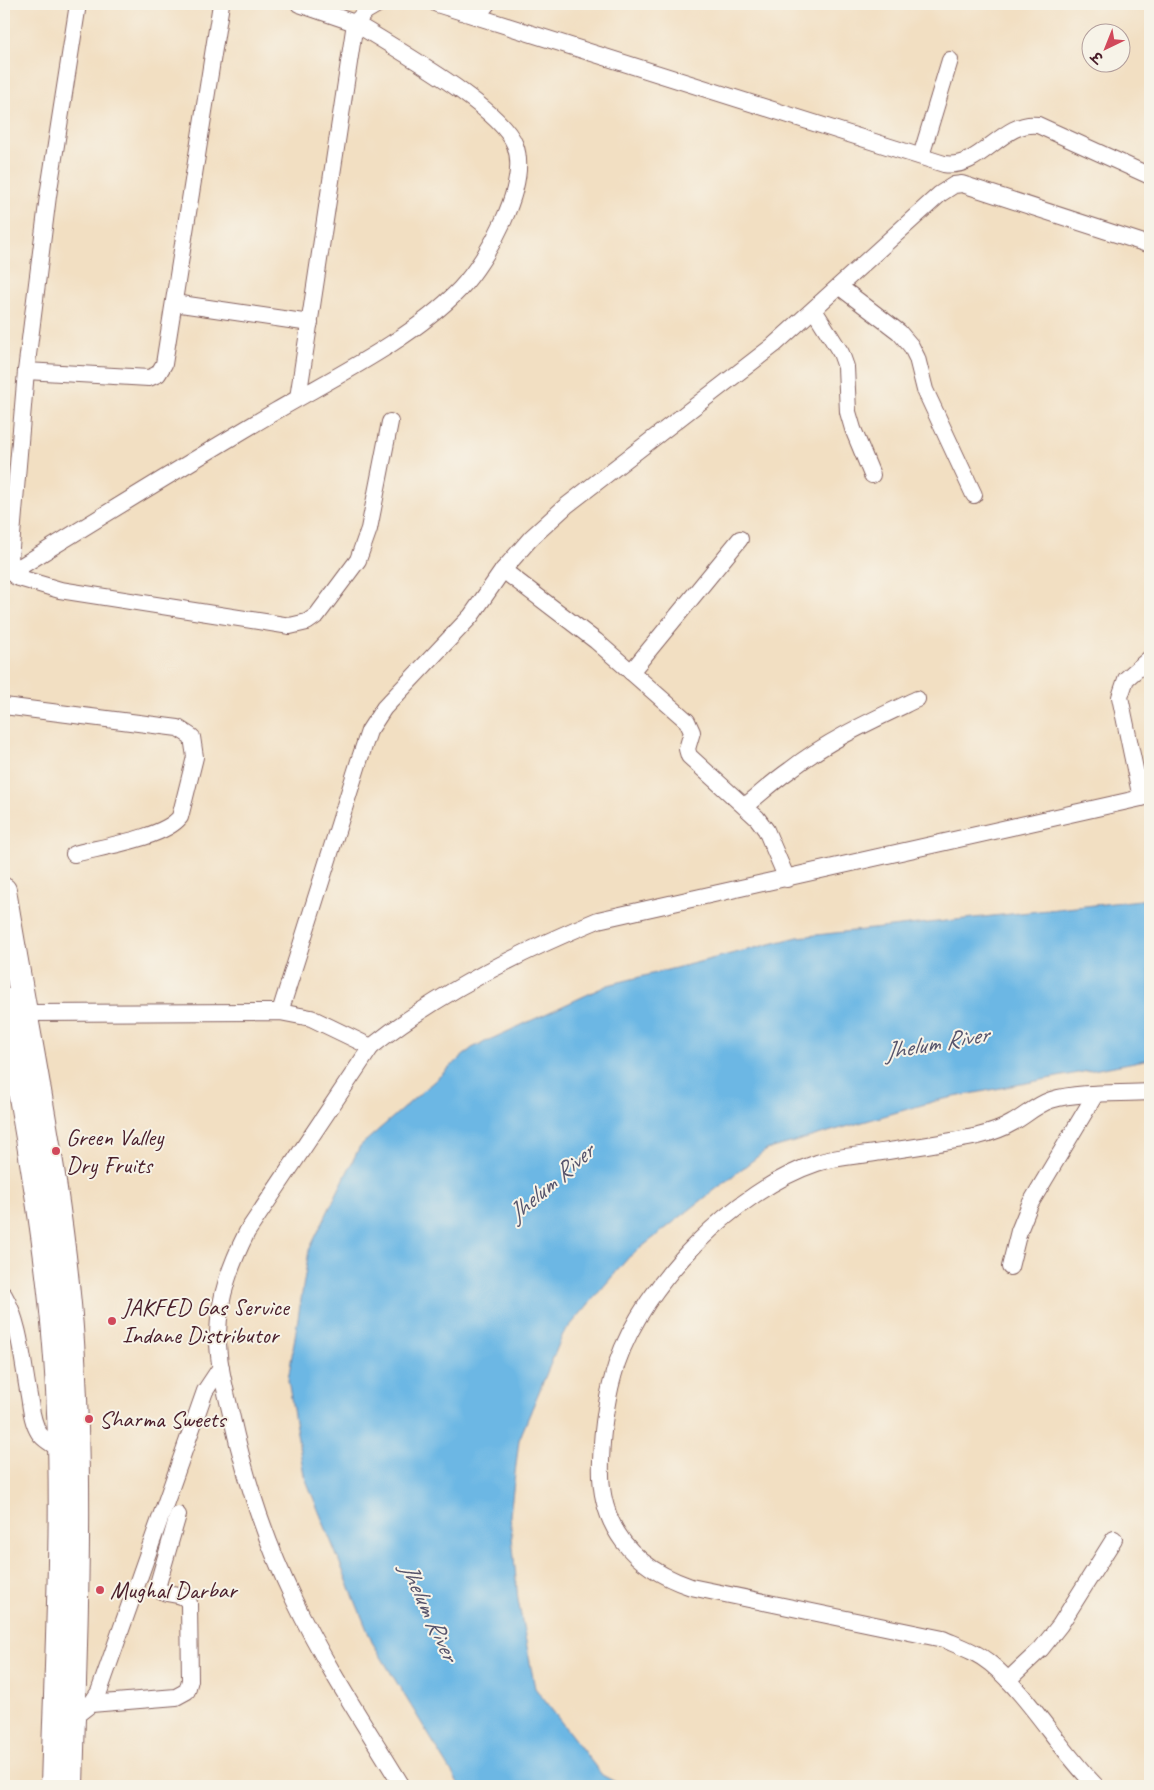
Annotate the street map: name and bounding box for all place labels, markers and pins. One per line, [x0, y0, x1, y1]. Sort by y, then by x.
place label: Green Valley Dry Fruits [66, 1122, 165, 1180]
marker: Green Valley Dry Fruits [50, 1145, 62, 1157]
place label: JAKFED Gas Service Indane Distributor [121, 1292, 291, 1350]
marker: JAKFED Gas Service Indane Distributor [106, 1315, 118, 1327]
place label: Sharma Sweets [99, 1404, 227, 1434]
marker: Sharma Sweets [83, 1413, 95, 1425]
place label: Mughal Darbar [110, 1575, 239, 1605]
marker: Mughal Darbar [94, 1584, 106, 1596]

